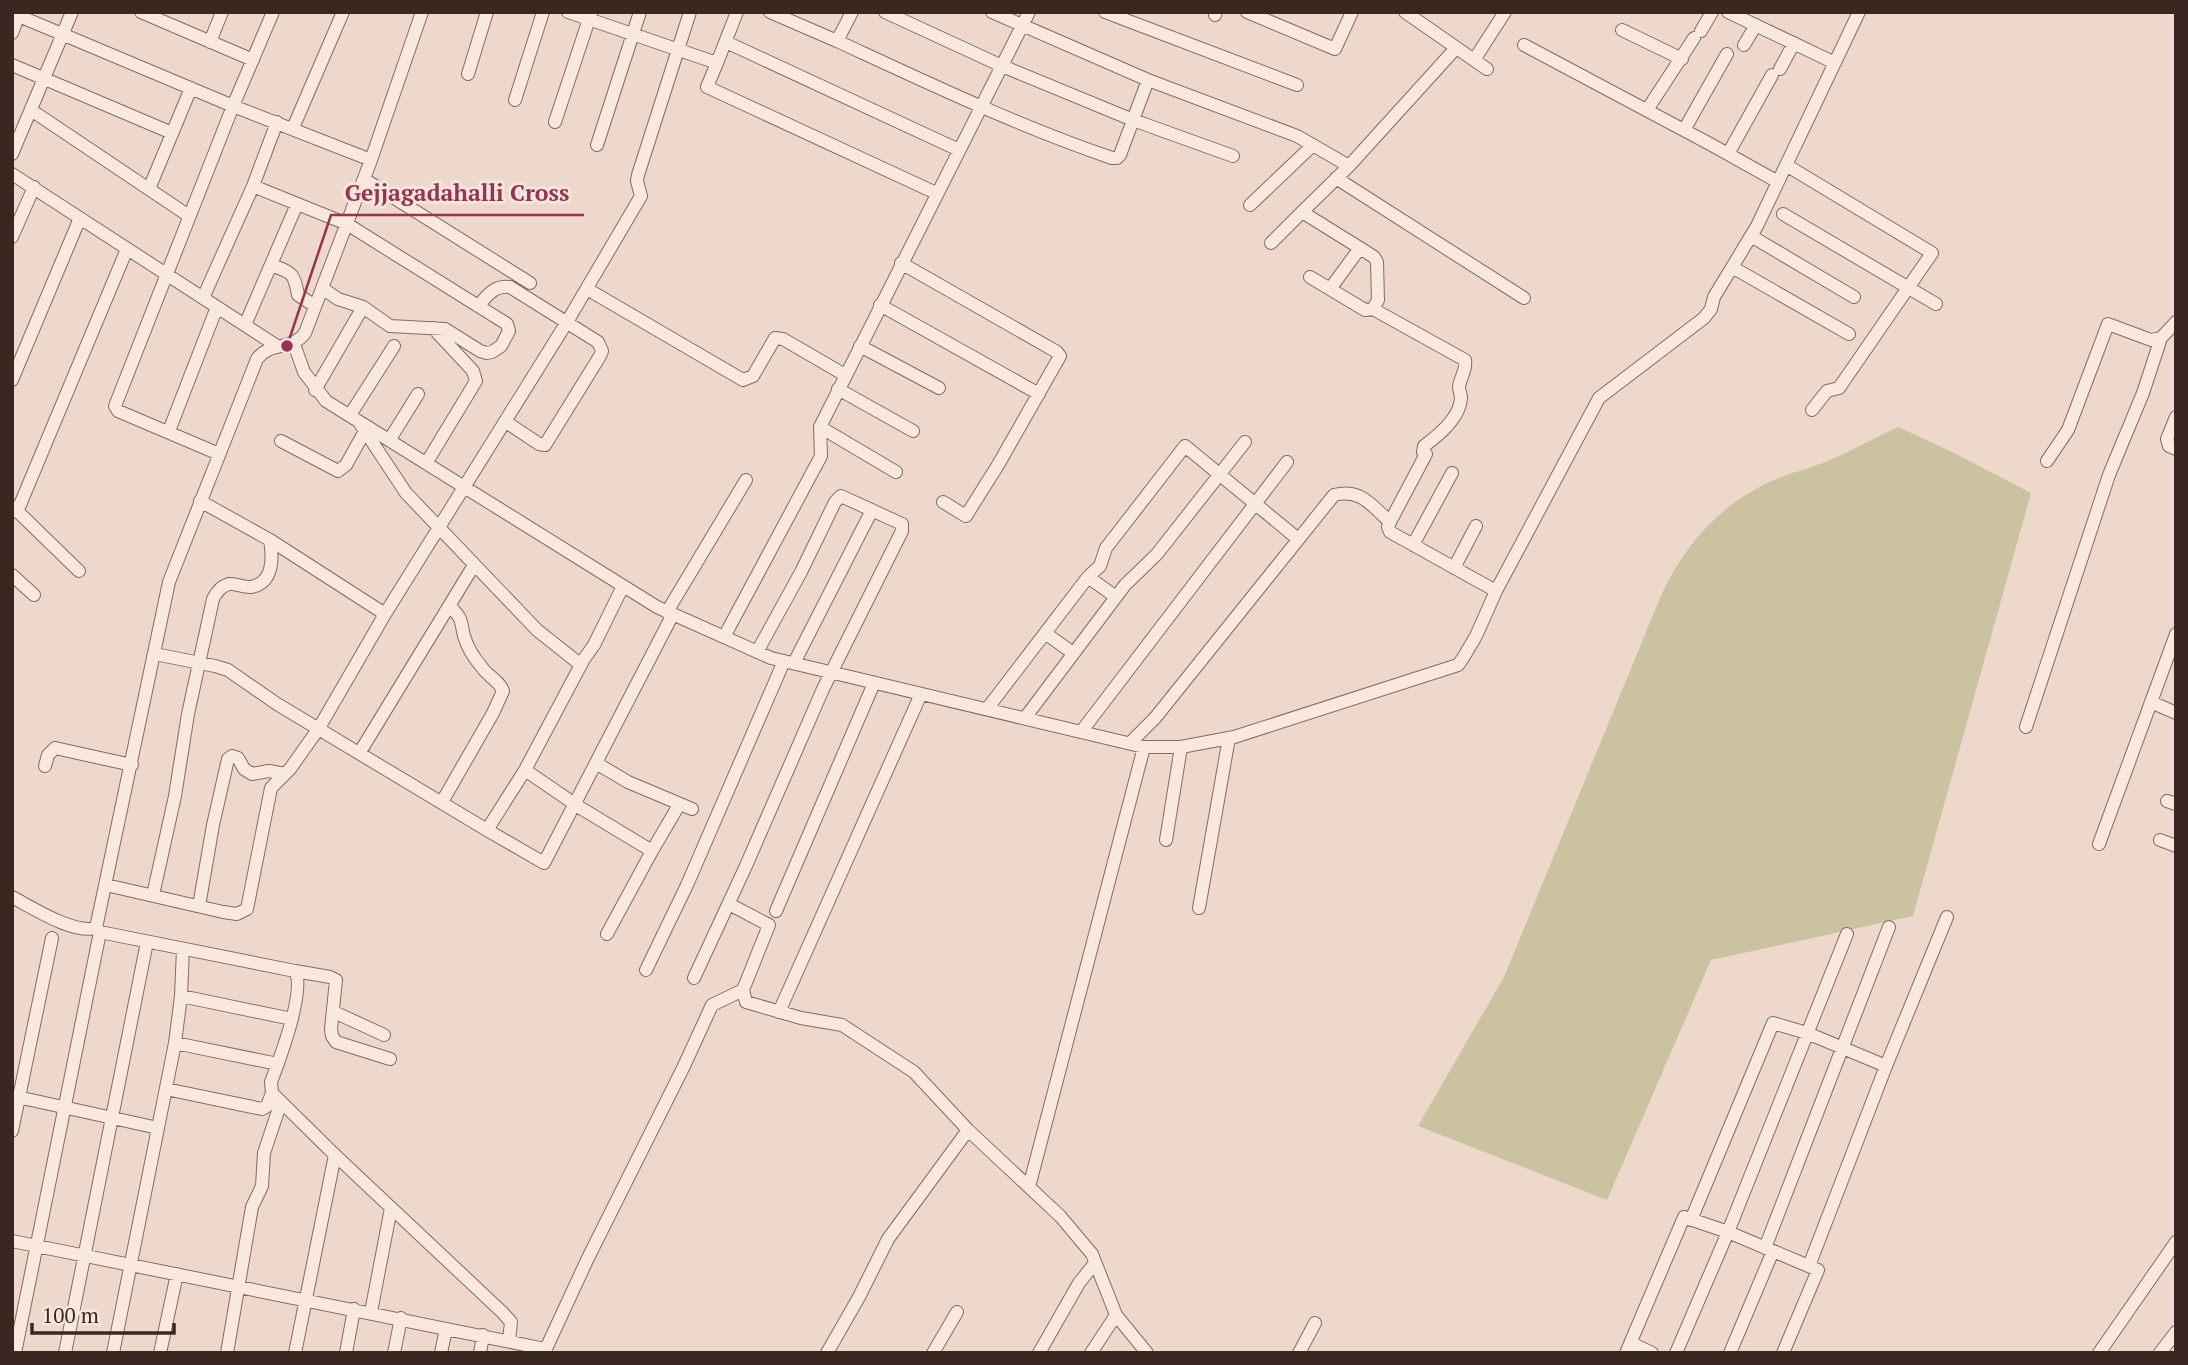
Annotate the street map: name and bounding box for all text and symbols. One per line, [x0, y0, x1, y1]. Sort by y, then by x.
callout: Gejjagadahalli Cross [331, 171, 584, 215]
text: Gejjagadahalli Cross [345, 177, 569, 208]
scale bar [32, 1292, 173, 1336]
text: 100 m [42, 1301, 99, 1329]

